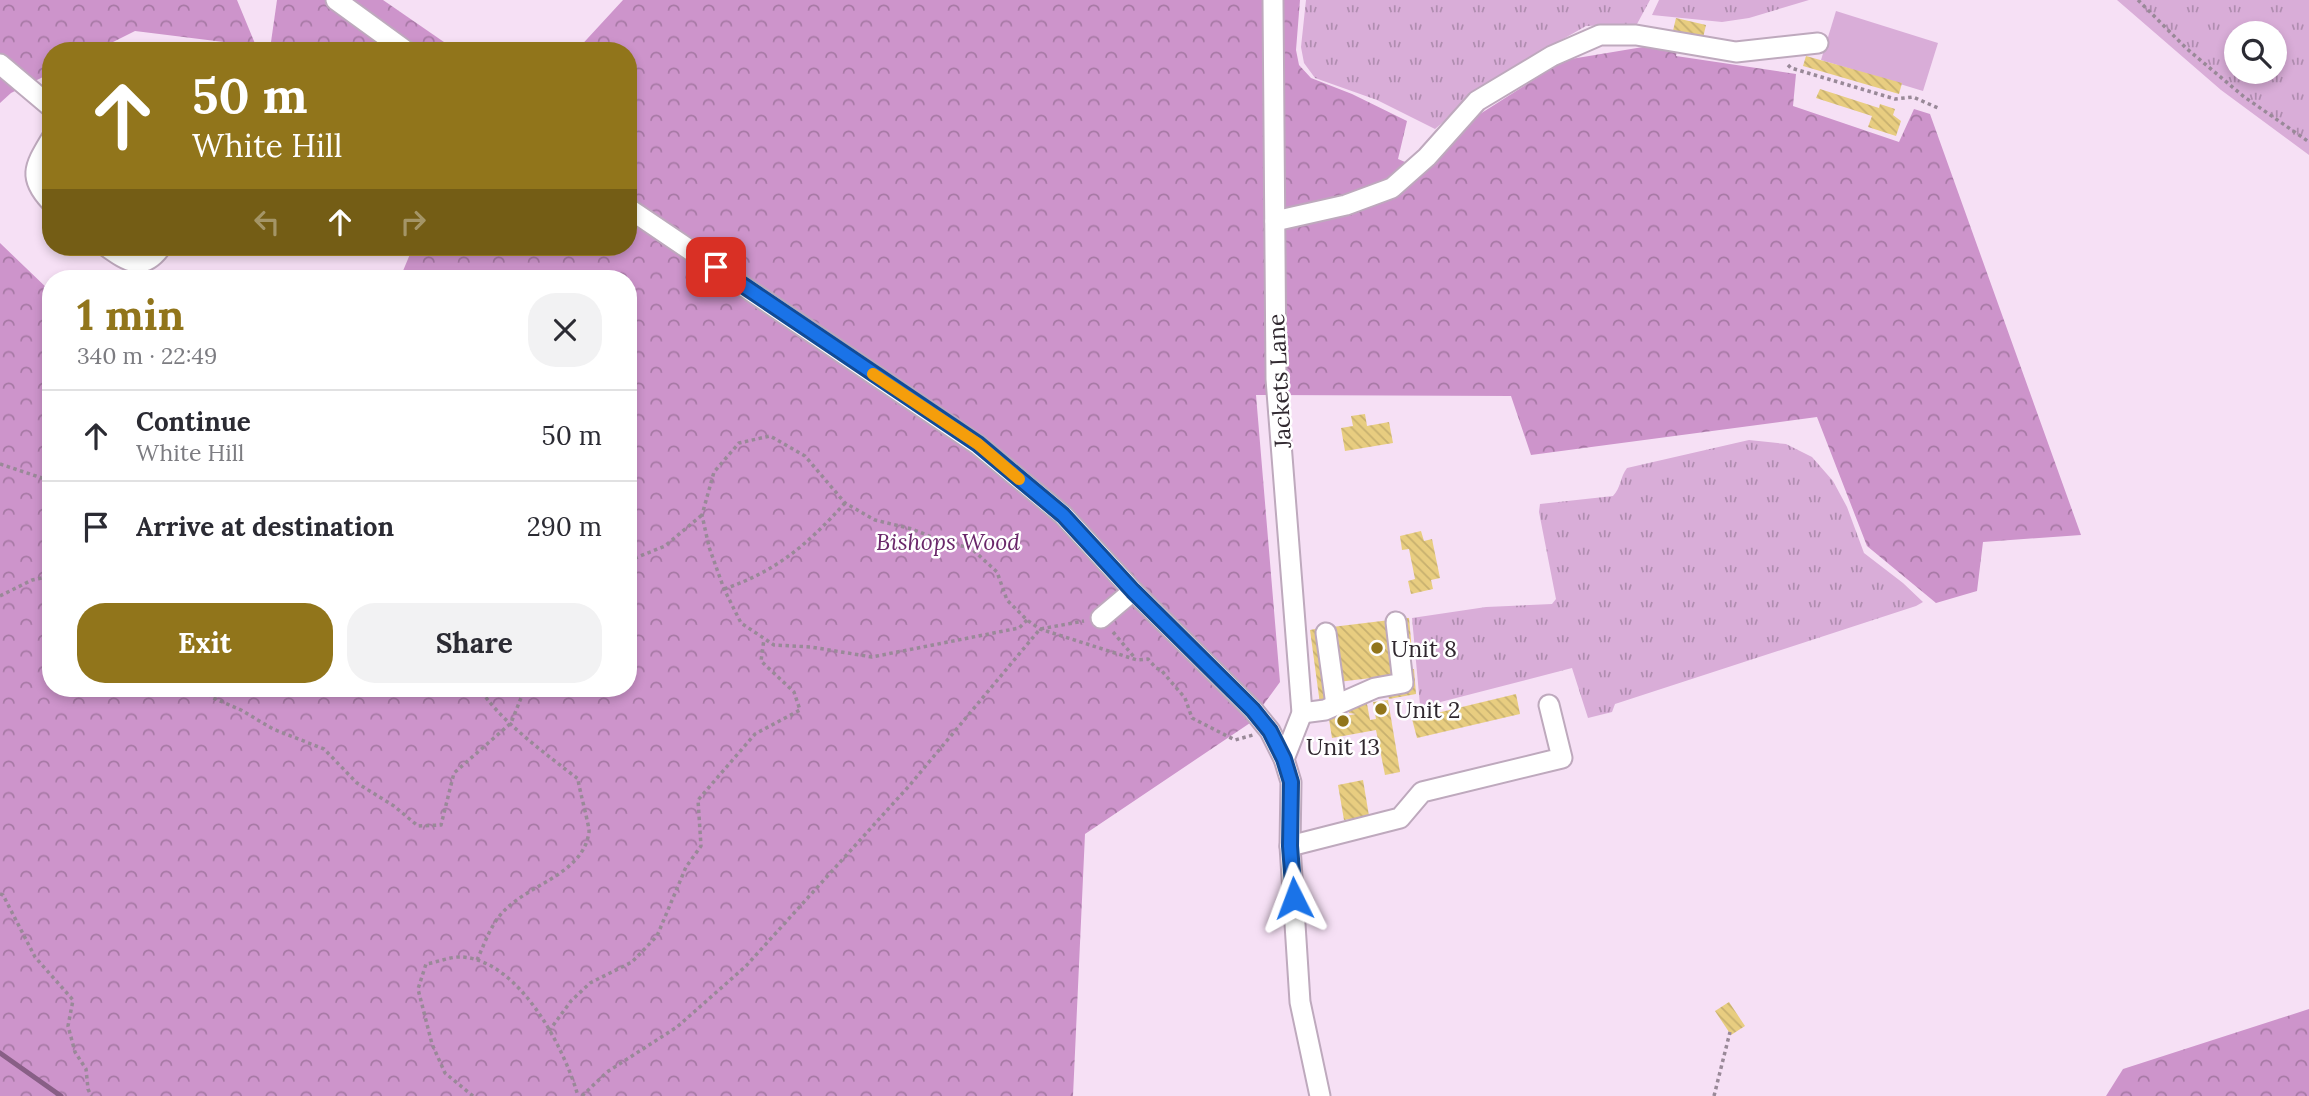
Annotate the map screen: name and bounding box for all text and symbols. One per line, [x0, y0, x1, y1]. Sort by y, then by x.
map controls [2224, 21, 2287, 84]
button: search [2224, 21, 2287, 84]
text: 50 m [192, 64, 308, 126]
icon: ahead [77, 70, 168, 161]
text: White Hill [192, 125, 343, 166]
icon: left [248, 203, 286, 241]
icon: ahead [321, 203, 359, 241]
icon: right [394, 203, 432, 241]
pin [686, 237, 746, 297]
icon: arrive [697, 248, 735, 286]
text: 1 min [77, 288, 184, 342]
button: close [528, 293, 602, 367]
street label: Jackets Lane [1261, 313, 1297, 450]
text: 340 m · 22:49 [77, 341, 217, 370]
text: Continue [136, 405, 251, 438]
icon: ahead [77, 417, 115, 455]
text: 50 m [542, 419, 602, 452]
text: White Hill [136, 438, 244, 467]
icon: arrive [77, 508, 115, 546]
text: Arrive at destination [136, 510, 394, 543]
text: 290 m [527, 510, 602, 543]
park label: Bishops Wood [876, 527, 1020, 556]
button: Exit [77, 603, 333, 683]
button: Share [347, 603, 602, 683]
place label: Unit 8 [1391, 634, 1457, 663]
marker: Unit 8 [1369, 640, 1385, 656]
place label: Unit 2 [1395, 695, 1460, 724]
marker: Unit 2 [1373, 701, 1389, 717]
marker: Unit 13 [1335, 713, 1351, 729]
place label: Unit 13 [1306, 732, 1380, 761]
position arrow [1257, 861, 1331, 935]

